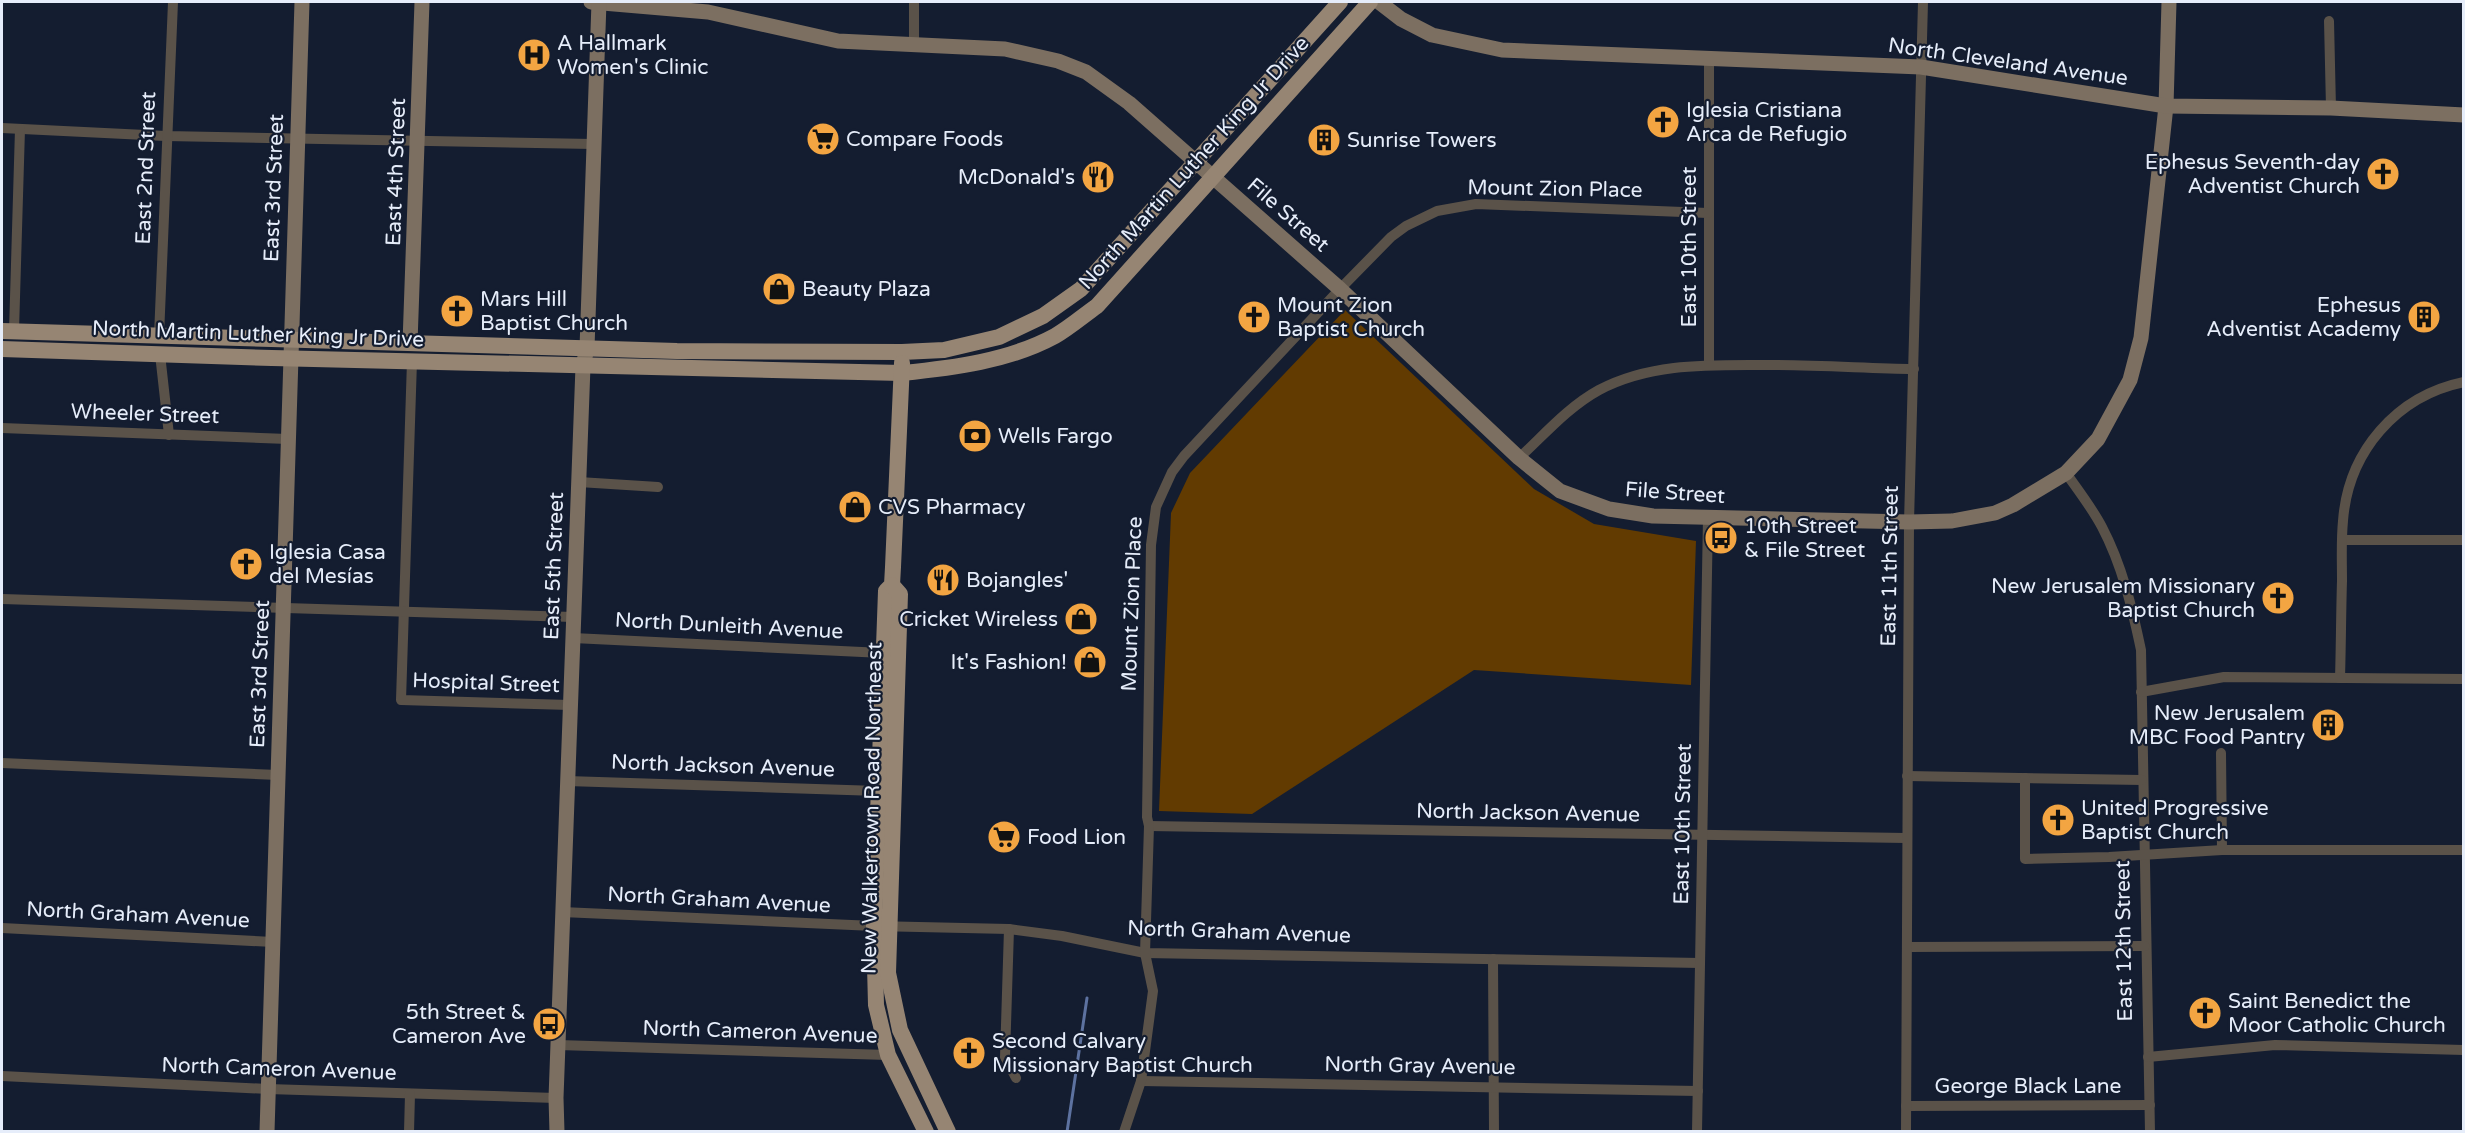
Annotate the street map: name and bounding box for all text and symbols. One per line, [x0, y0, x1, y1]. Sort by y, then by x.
place label: A Hallmark Women's Clinic [557, 31, 708, 80]
street label: North Martin Luther King Jr Drive [1074, 31, 1314, 295]
street label: North Cleveland Avenue [1887, 33, 2130, 91]
hospital icon: A Hallmark Women's Clinic [516, 37, 552, 73]
street label: East 2nd Street [131, 91, 161, 245]
street label: East 4th Street [381, 98, 411, 246]
place label: Iglesia Cristiana Arca de Refugio [1686, 98, 1847, 147]
church icon: Iglesia Cristiana Arca de Refugio [1645, 104, 1681, 140]
street label: East 3rd Street [259, 114, 289, 262]
supermarket icon: Compare Foods [805, 121, 841, 157]
building icon: Sunrise Towers [1306, 122, 1342, 158]
place label: Compare Foods [846, 127, 1003, 152]
place label: Sunrise Towers [1347, 128, 1497, 153]
place label: Ephesus Seventh-day Adventist Church [2145, 150, 2360, 199]
church icon: Ephesus Seventh-day Adventist Church [2365, 156, 2401, 192]
restaurant icon: McDonald's [1080, 159, 1116, 195]
place label: McDonald's [958, 165, 1075, 190]
street label: East 10th Street [1677, 166, 1702, 328]
street label: File Street [1242, 173, 1334, 257]
street label: Mount Zion Place [1467, 175, 1643, 203]
shop icon: Beauty Plaza [761, 271, 797, 307]
place label: Beauty Plaza [802, 277, 931, 302]
place label: Mars Hill Baptist Church [480, 287, 628, 336]
church icon: Mars Hill Baptist Church [439, 293, 475, 329]
place label: Mount Zion Baptist Church [1277, 293, 1425, 342]
place label: Ephesus Adventist Academy [2206, 293, 2401, 342]
church icon: Mount Zion Baptist Church [1236, 299, 1272, 335]
building icon: Ephesus Adventist Academy [2406, 299, 2442, 335]
street label: North Martin Luther King Jr Drive [92, 316, 425, 352]
street label: Wheeler Street [70, 399, 220, 429]
bank icon: Wells Fargo [957, 418, 993, 454]
place label: Wells Fargo [998, 424, 1113, 449]
street label: File Street [1624, 477, 1726, 509]
street label: East 11th Street [1876, 485, 1904, 647]
shop icon: CVS Pharmacy [837, 489, 873, 525]
street label: East 5th Street [539, 492, 569, 640]
place label: CVS Pharmacy [878, 495, 1026, 520]
place label: 10th Street & File Street [1744, 514, 1865, 563]
street label: Mount Zion Place [1116, 516, 1148, 692]
bus stop icon: 10th Street & File Street [1703, 520, 1739, 556]
place label: Iglesia Casa del Mesías [269, 540, 386, 589]
church icon: Iglesia Casa del Mesías [228, 546, 264, 582]
restaurant icon: Bojangles' [925, 562, 961, 598]
place label: Bojangles' [966, 568, 1068, 593]
place label: New Jerusalem Missionary Baptist Church [1991, 574, 2255, 623]
church icon: New Jerusalem Missionary Baptist Church [2260, 580, 2296, 616]
street label: East 3rd Street [245, 600, 275, 748]
shop icon: Cricket Wireless [1063, 601, 1099, 637]
place label: Cricket Wireless [899, 607, 1058, 632]
street label: North Dunleith Avenue [614, 608, 844, 644]
street label: New Walkertown Road Northeast [857, 642, 887, 974]
shop icon: It's Fashion! [1072, 644, 1108, 680]
place label: It's Fashion! [950, 650, 1067, 675]
street label: Hospital Street [412, 668, 560, 698]
place label: New Jerusalem MBC Food Pantry [2129, 701, 2305, 750]
building icon: New Jerusalem MBC Food Pantry [2310, 707, 2346, 743]
street label: East 10th Street [1669, 743, 1697, 905]
street label: North Jackson Avenue [611, 750, 835, 782]
place label: United Progressive Baptist Church [2081, 796, 2269, 845]
street label: North Jackson Avenue [1416, 799, 1640, 827]
church icon: United Progressive Baptist Church [2040, 802, 2076, 838]
supermarket icon: Food Lion [986, 819, 1022, 855]
place label: Food Lion [1027, 825, 1126, 850]
street label: East 12th Street [2110, 860, 2138, 1022]
street label: North Graham Avenue [607, 882, 832, 918]
street label: North Graham Avenue [26, 897, 251, 933]
street label: North Graham Avenue [1127, 916, 1351, 948]
place label: Saint Benedict the Moor Catholic Church [2228, 989, 2446, 1038]
church icon: Saint Benedict the Moor Catholic Church [2187, 995, 2223, 1031]
place label: 5th Street & Cameron Ave [392, 1000, 526, 1049]
bus stop icon: 5th Street & Cameron Ave [531, 1006, 567, 1042]
street label: North Cameron Avenue [642, 1015, 878, 1049]
place label: Second Calvary Missionary Baptist Church [992, 1029, 1253, 1078]
church icon: Second Calvary Missionary Baptist Church [951, 1035, 987, 1071]
street label: North Cameron Avenue [161, 1052, 397, 1086]
street label: North Gray Avenue [1324, 1052, 1516, 1080]
street label: George Black Lane [1935, 1074, 2122, 1099]

